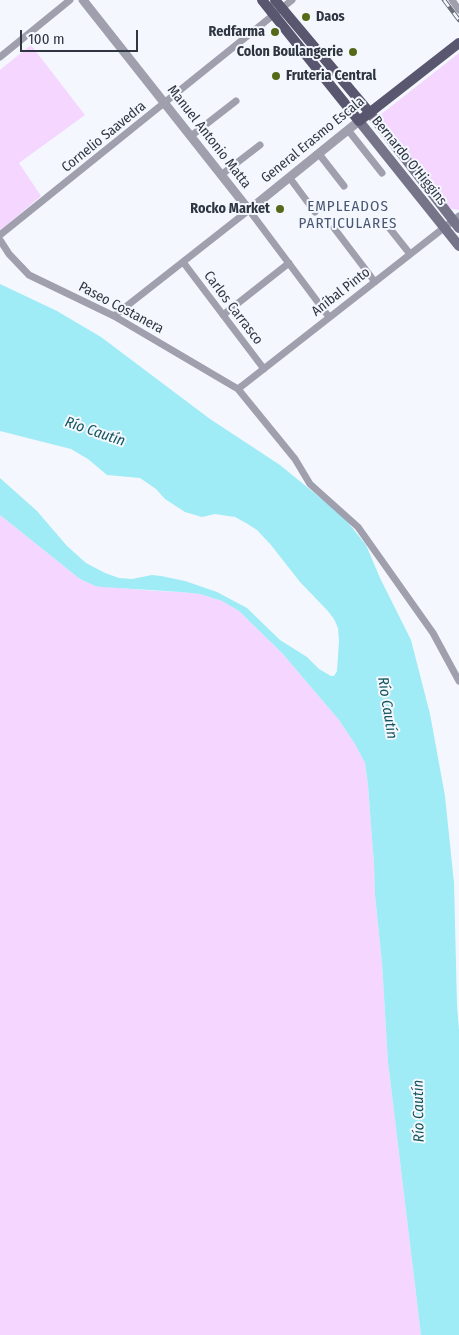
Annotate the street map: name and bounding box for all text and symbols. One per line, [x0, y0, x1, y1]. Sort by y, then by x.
place label: Daos [316, 9, 345, 25]
marker: Daos [300, 11, 312, 23]
scale bar [22, 20, 140, 52]
place label: Redfarma [209, 24, 265, 40]
marker: Redfarma [269, 26, 281, 38]
text: 100 m [28, 30, 65, 48]
place label: Colon Boulangerie [237, 44, 343, 60]
marker: Colon Boulangerie [347, 46, 359, 58]
place label: Fruteria Central [286, 68, 376, 84]
marker: Fruteria Central [270, 70, 282, 82]
street label: Manuel Antonio Matta [164, 82, 254, 192]
street label: General Erasmo Escala [258, 93, 368, 187]
street label: Cornelio Saavedra [58, 98, 150, 176]
street label: Bernardo O'Higgins [368, 113, 450, 209]
district label: EMPLEADOS PARTICULARES [297, 198, 399, 233]
place label: Rocko Market [190, 201, 270, 217]
marker: Rocko Market [274, 203, 286, 215]
street label: Aníbal Pinto [308, 264, 374, 320]
street label: Carlos Carrasco [200, 268, 266, 348]
street label: Paseo Costanera [76, 279, 166, 337]
water label: Río Cautín [62, 413, 128, 451]
water label: Río Cautín [373, 676, 401, 740]
water label: Río Cautín [409, 1080, 429, 1142]

